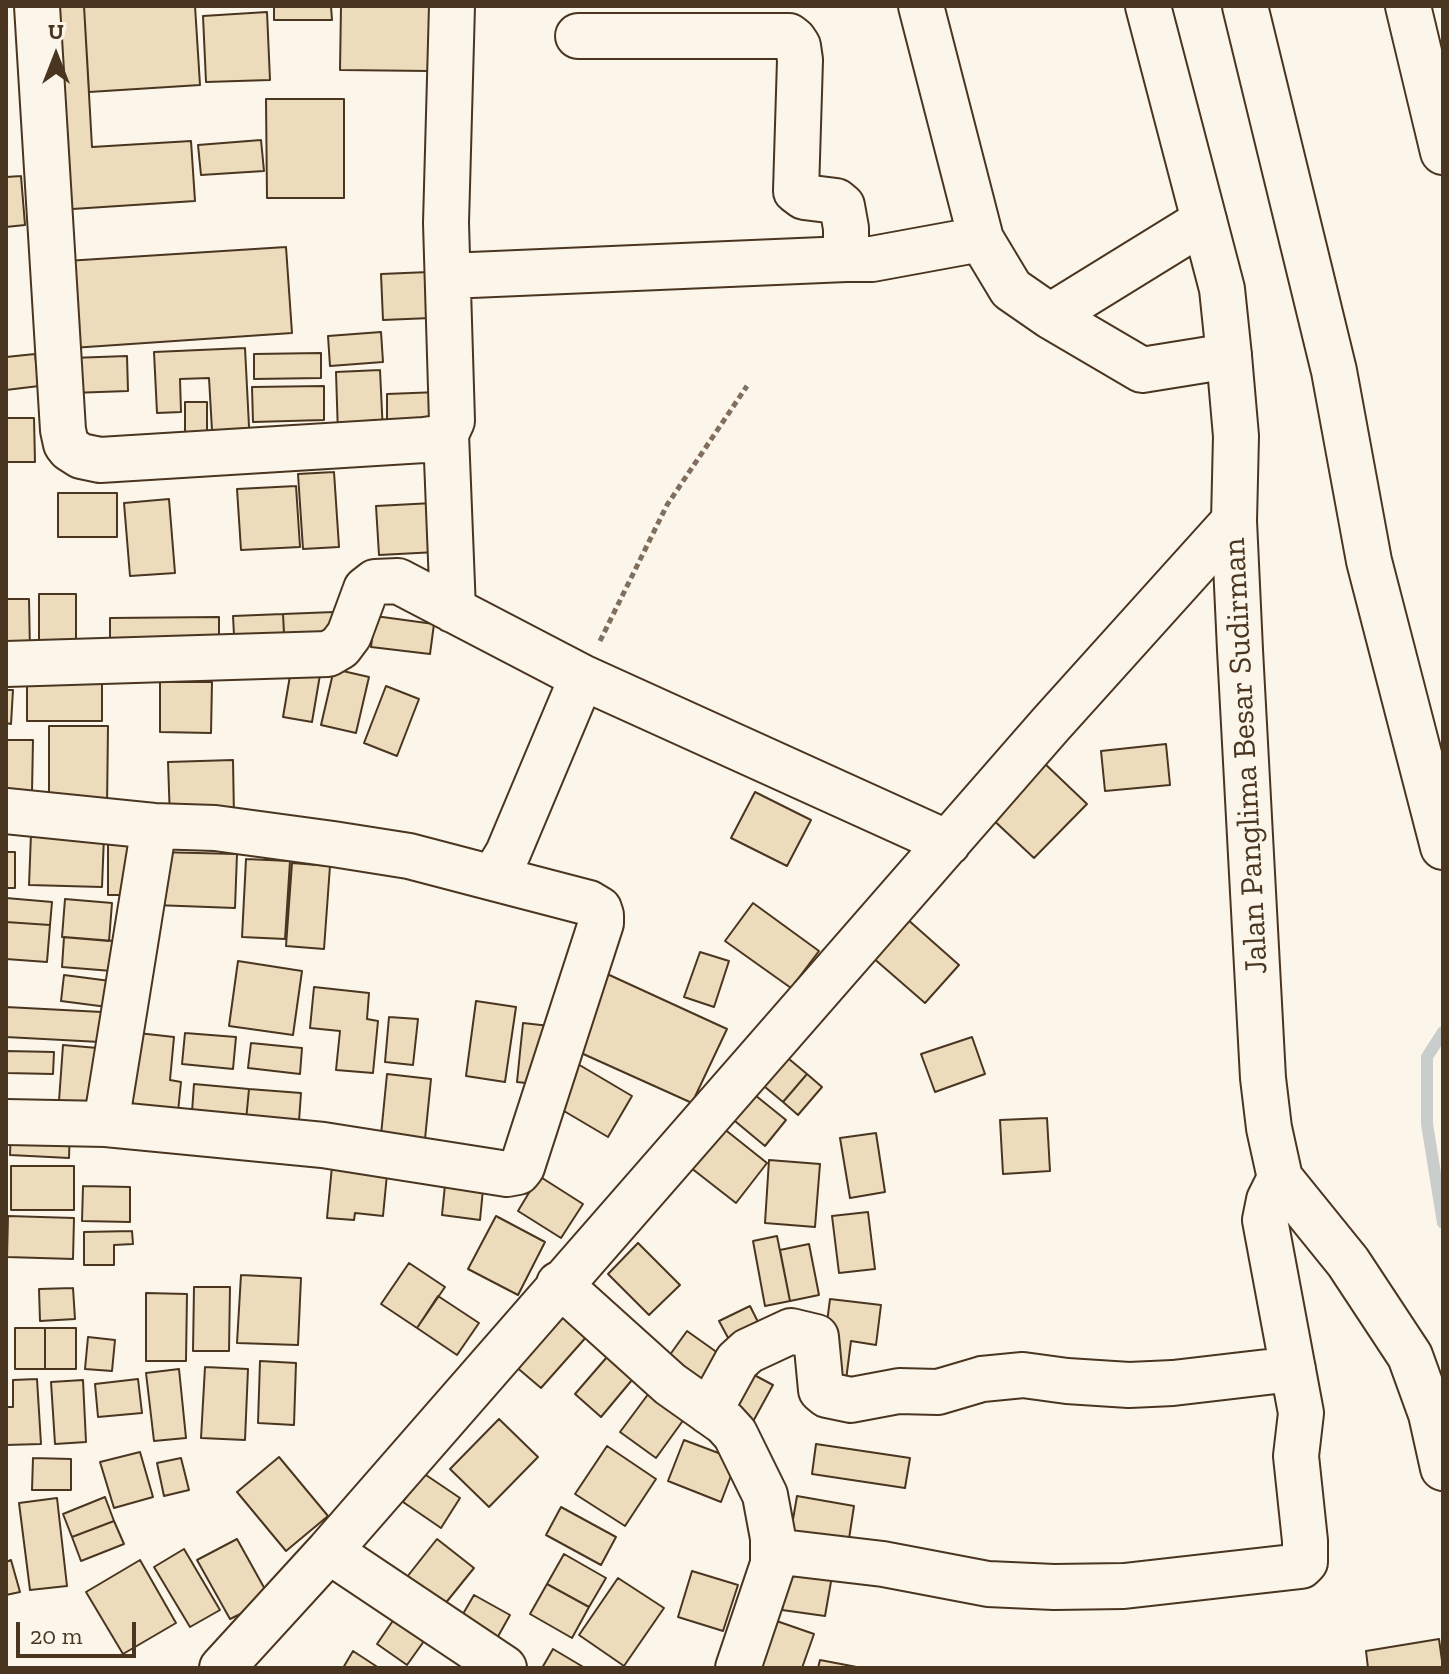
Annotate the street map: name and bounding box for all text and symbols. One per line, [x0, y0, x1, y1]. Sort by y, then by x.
north arrow [16, 16, 96, 96]
text: U [48, 18, 64, 45]
street label: Jalan Panglima Besar Sudirman [1215, 537, 1277, 975]
scale bar [20, 1606, 140, 1656]
text: 20 m [30, 1621, 82, 1650]

